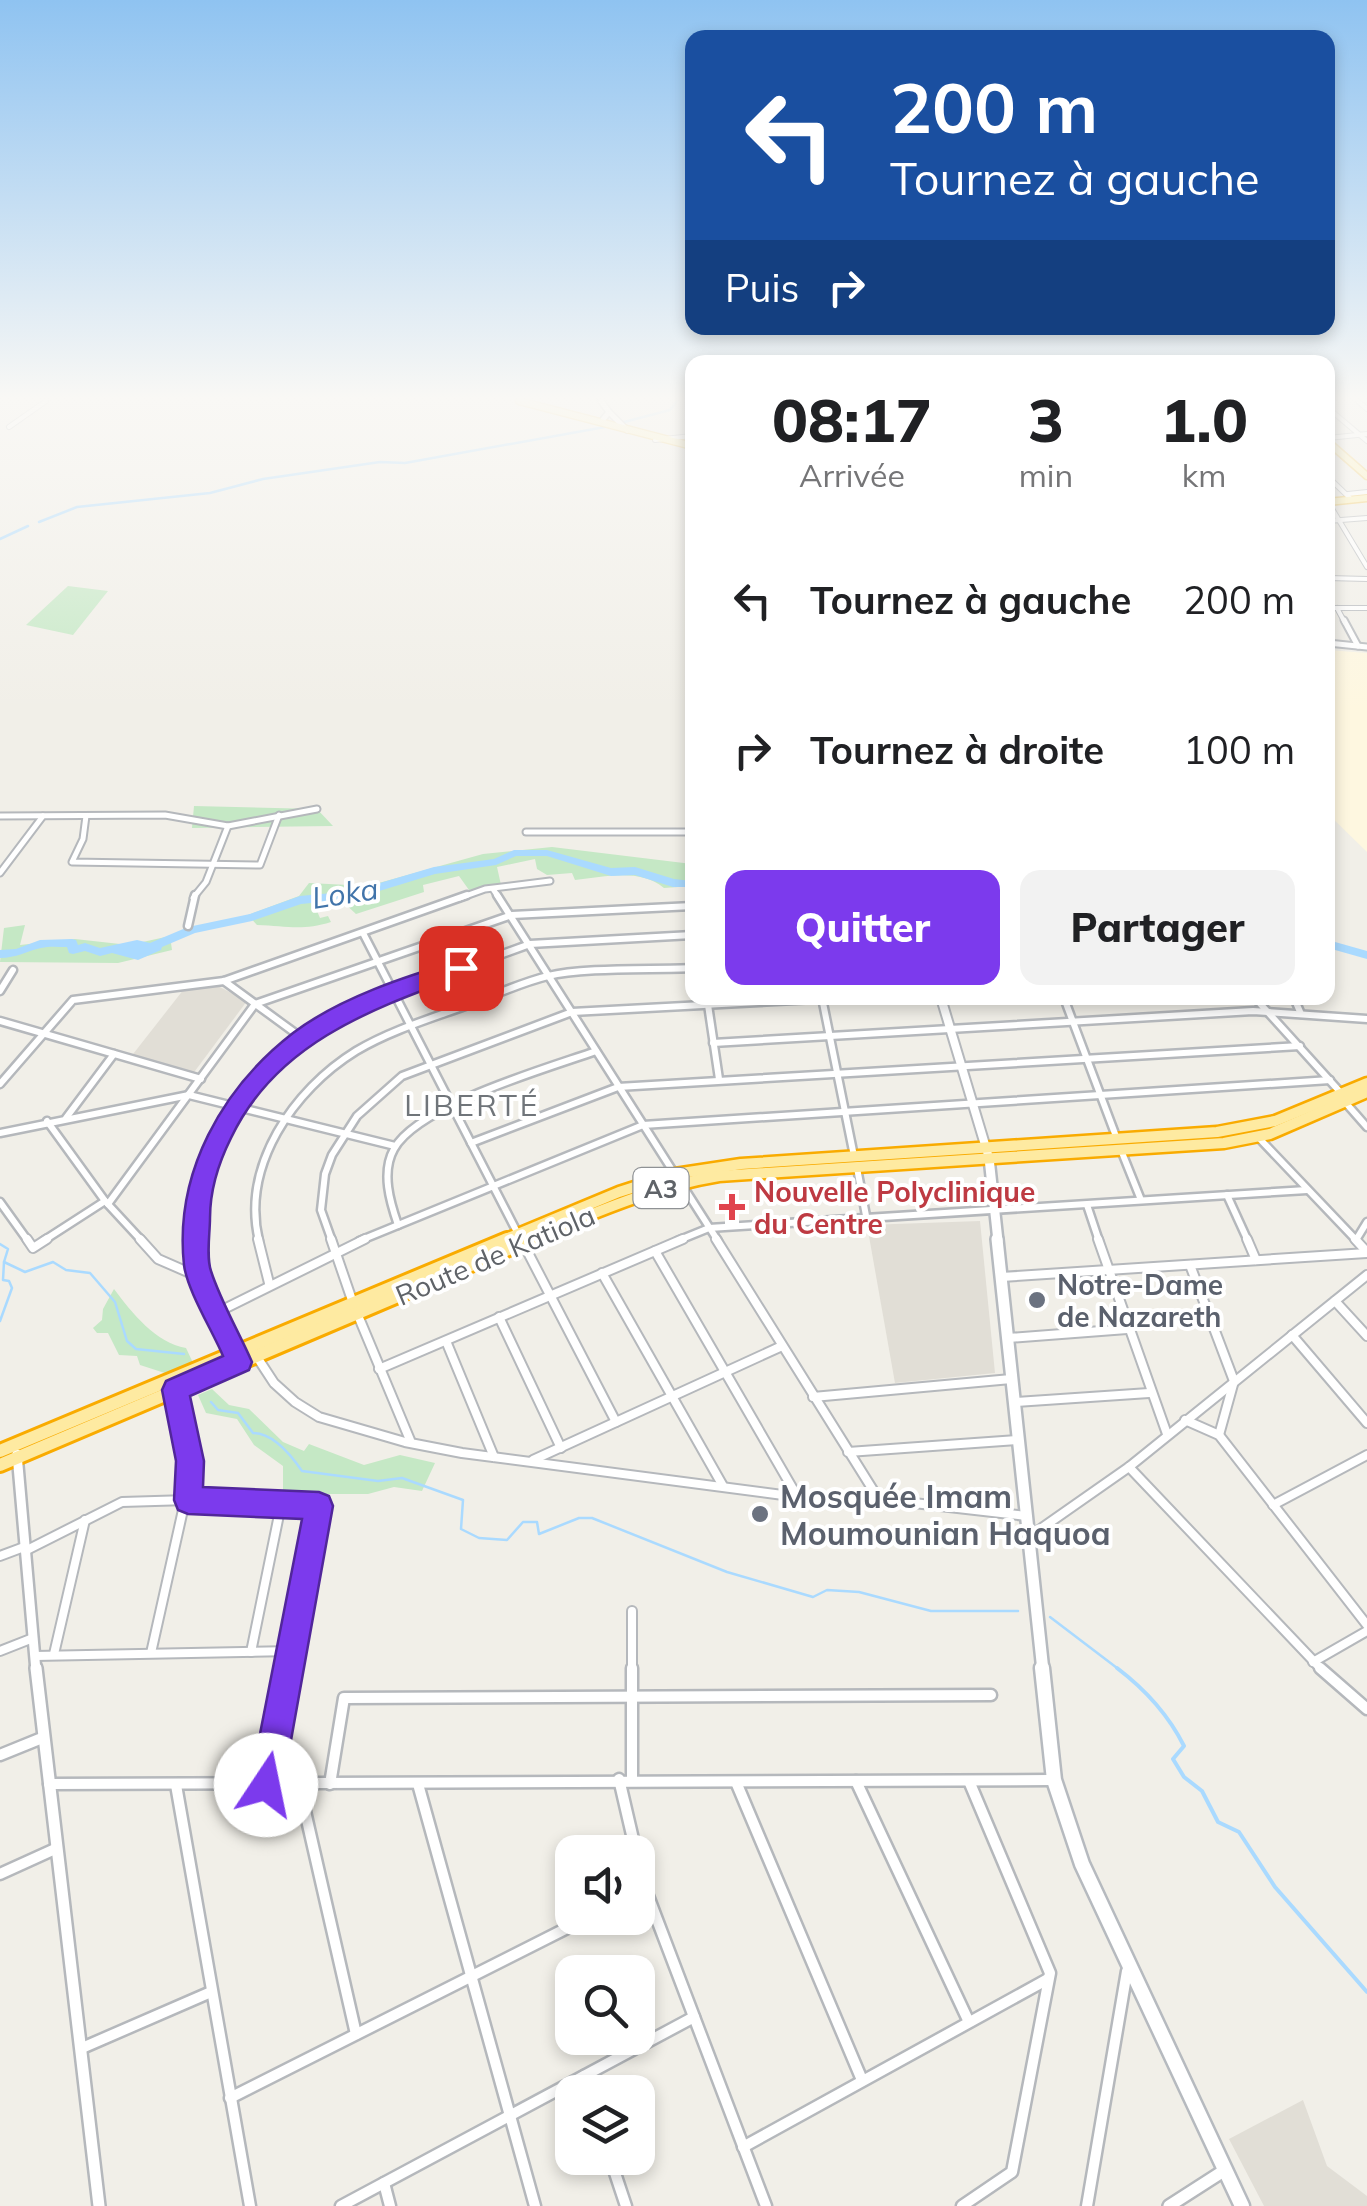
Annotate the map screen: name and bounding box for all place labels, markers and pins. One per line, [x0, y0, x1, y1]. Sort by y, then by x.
pin [419, 926, 504, 1011]
place label: Nouvelle Polyclinique du Centre [754, 1174, 1035, 1241]
marker: Nouvelle Polyclinique du Centre [719, 1194, 745, 1220]
place label: Notre-Dame de Nazareth [1057, 1267, 1223, 1334]
marker: Notre-Dame de Nazareth [1026, 1289, 1048, 1311]
place label: Mosquée Imam Moumounian Haquoa [780, 1476, 1111, 1553]
marker: Mosquée Imam Moumounian Haquoa [749, 1503, 771, 1525]

